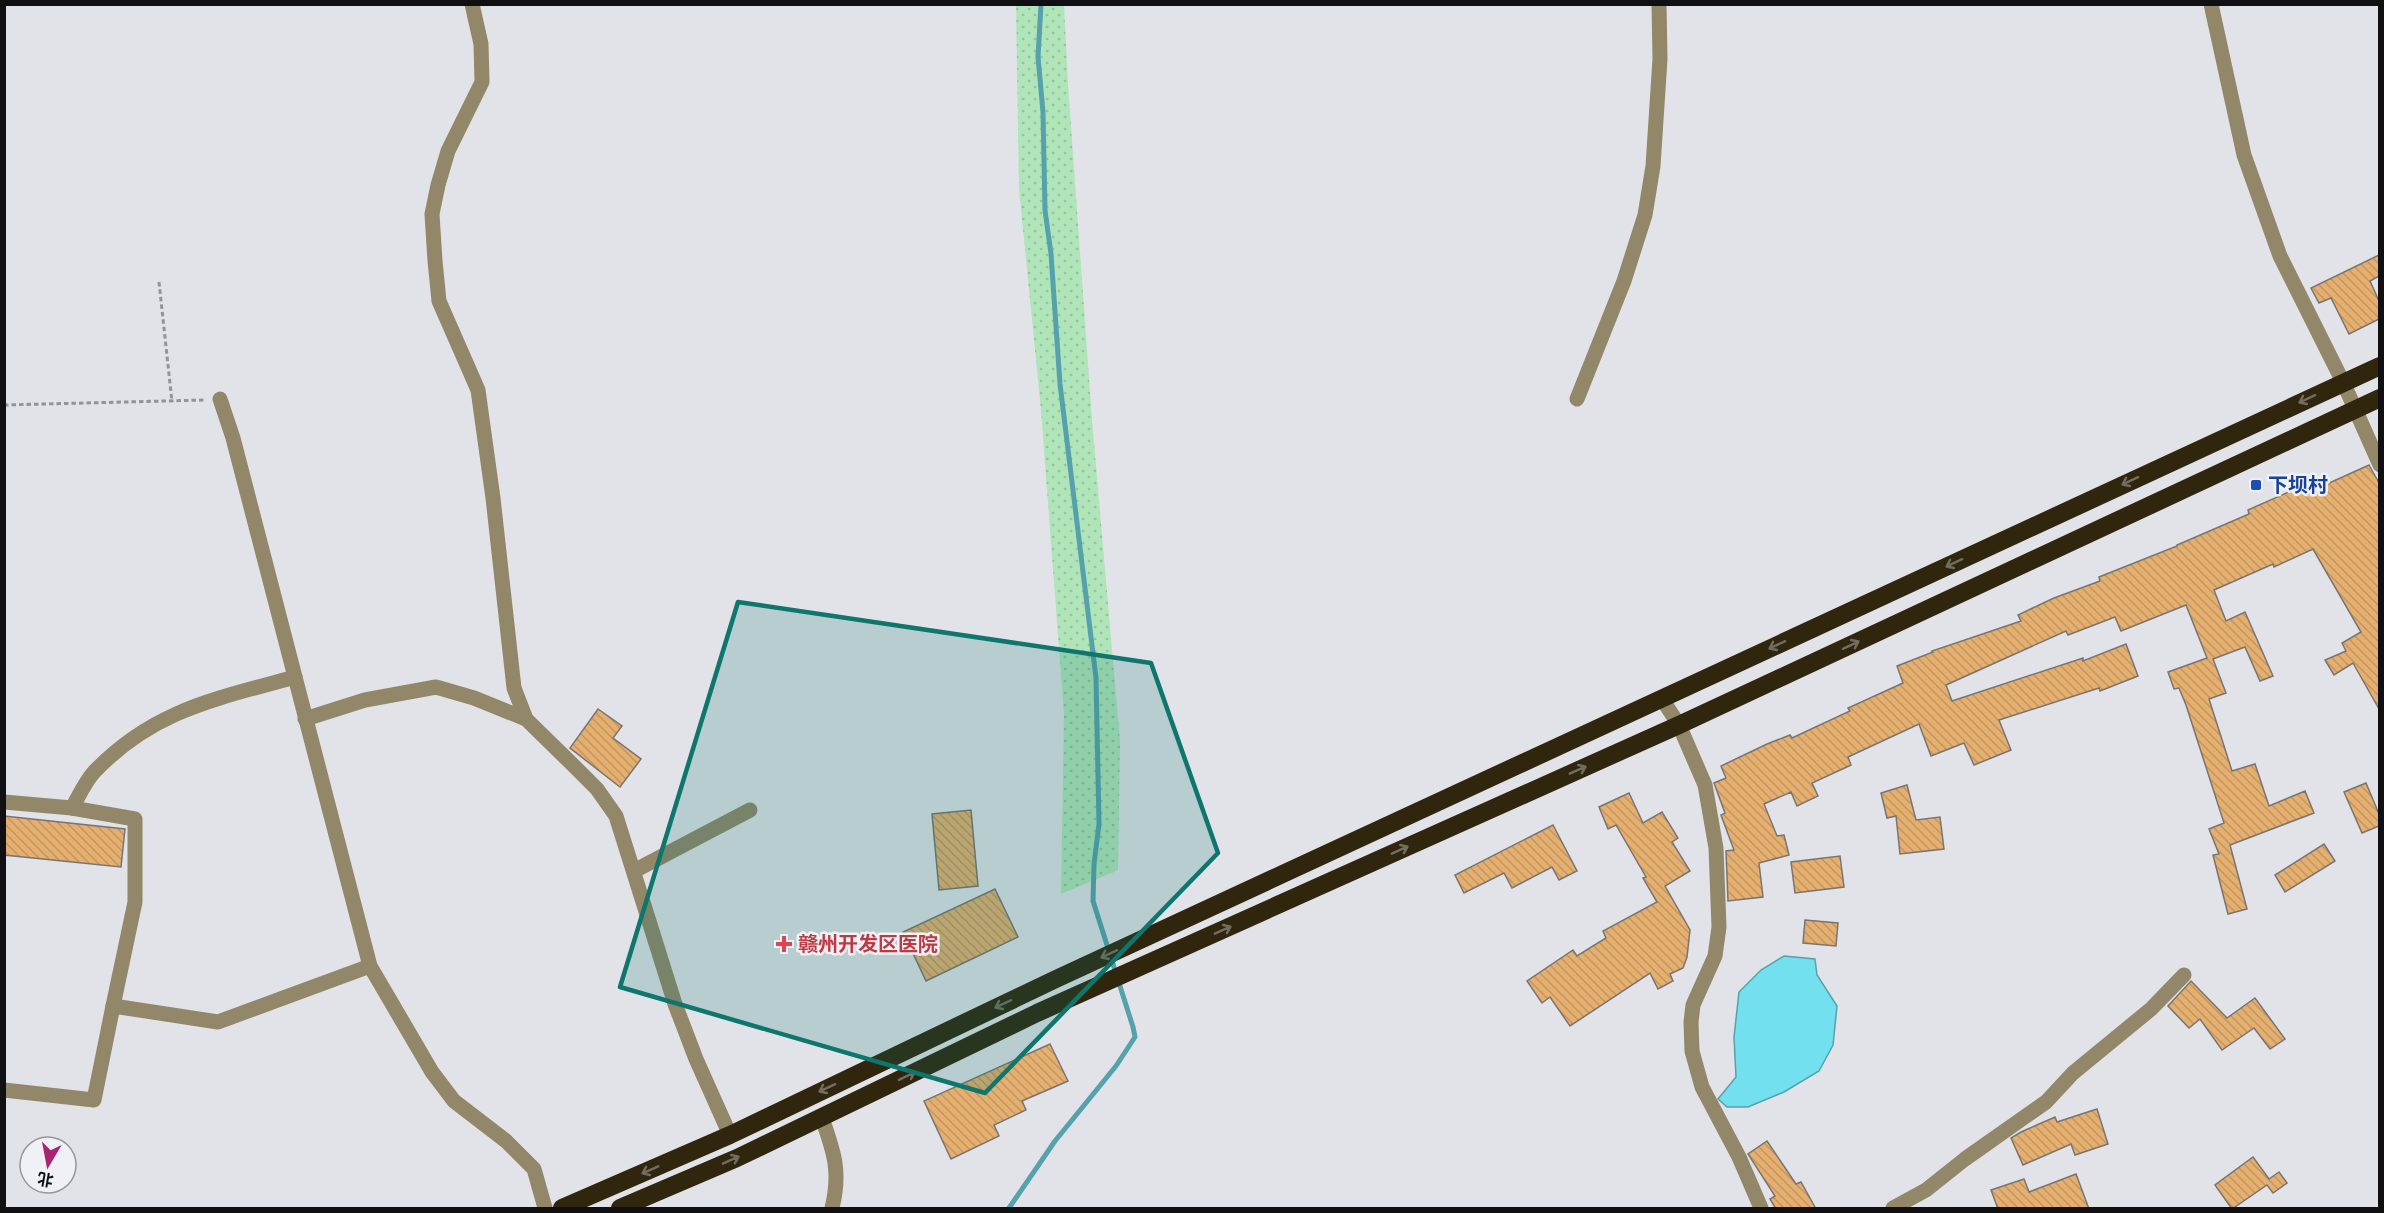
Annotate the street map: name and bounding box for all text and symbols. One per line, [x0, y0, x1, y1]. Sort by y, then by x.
one-way arrow [2299, 394, 2317, 406]
place label: 下坝村 [2268, 471, 2328, 498]
one-way arrow [2122, 476, 2140, 488]
marker: 下坝村 [2249, 478, 2263, 492]
one-way arrow [1945, 558, 1963, 570]
one-way arrow [1841, 639, 1859, 650]
one-way arrow [1768, 640, 1786, 652]
one-way arrow [1569, 764, 1587, 776]
one-way arrow [1391, 844, 1409, 856]
one-way arrow [1213, 924, 1231, 936]
place label: 赣州开发区医院 [798, 930, 938, 957]
marker: 赣州开发区医院 [775, 935, 793, 953]
one-way arrow [1100, 949, 1118, 961]
one-way arrow [995, 999, 1013, 1011]
one-way arrow [898, 1070, 916, 1082]
one-way arrow [819, 1083, 837, 1095]
north arrow [18, 1135, 78, 1195]
one-way arrow [722, 1154, 740, 1166]
one-way arrow [642, 1164, 660, 1176]
text: 北 [36, 1168, 55, 1192]

